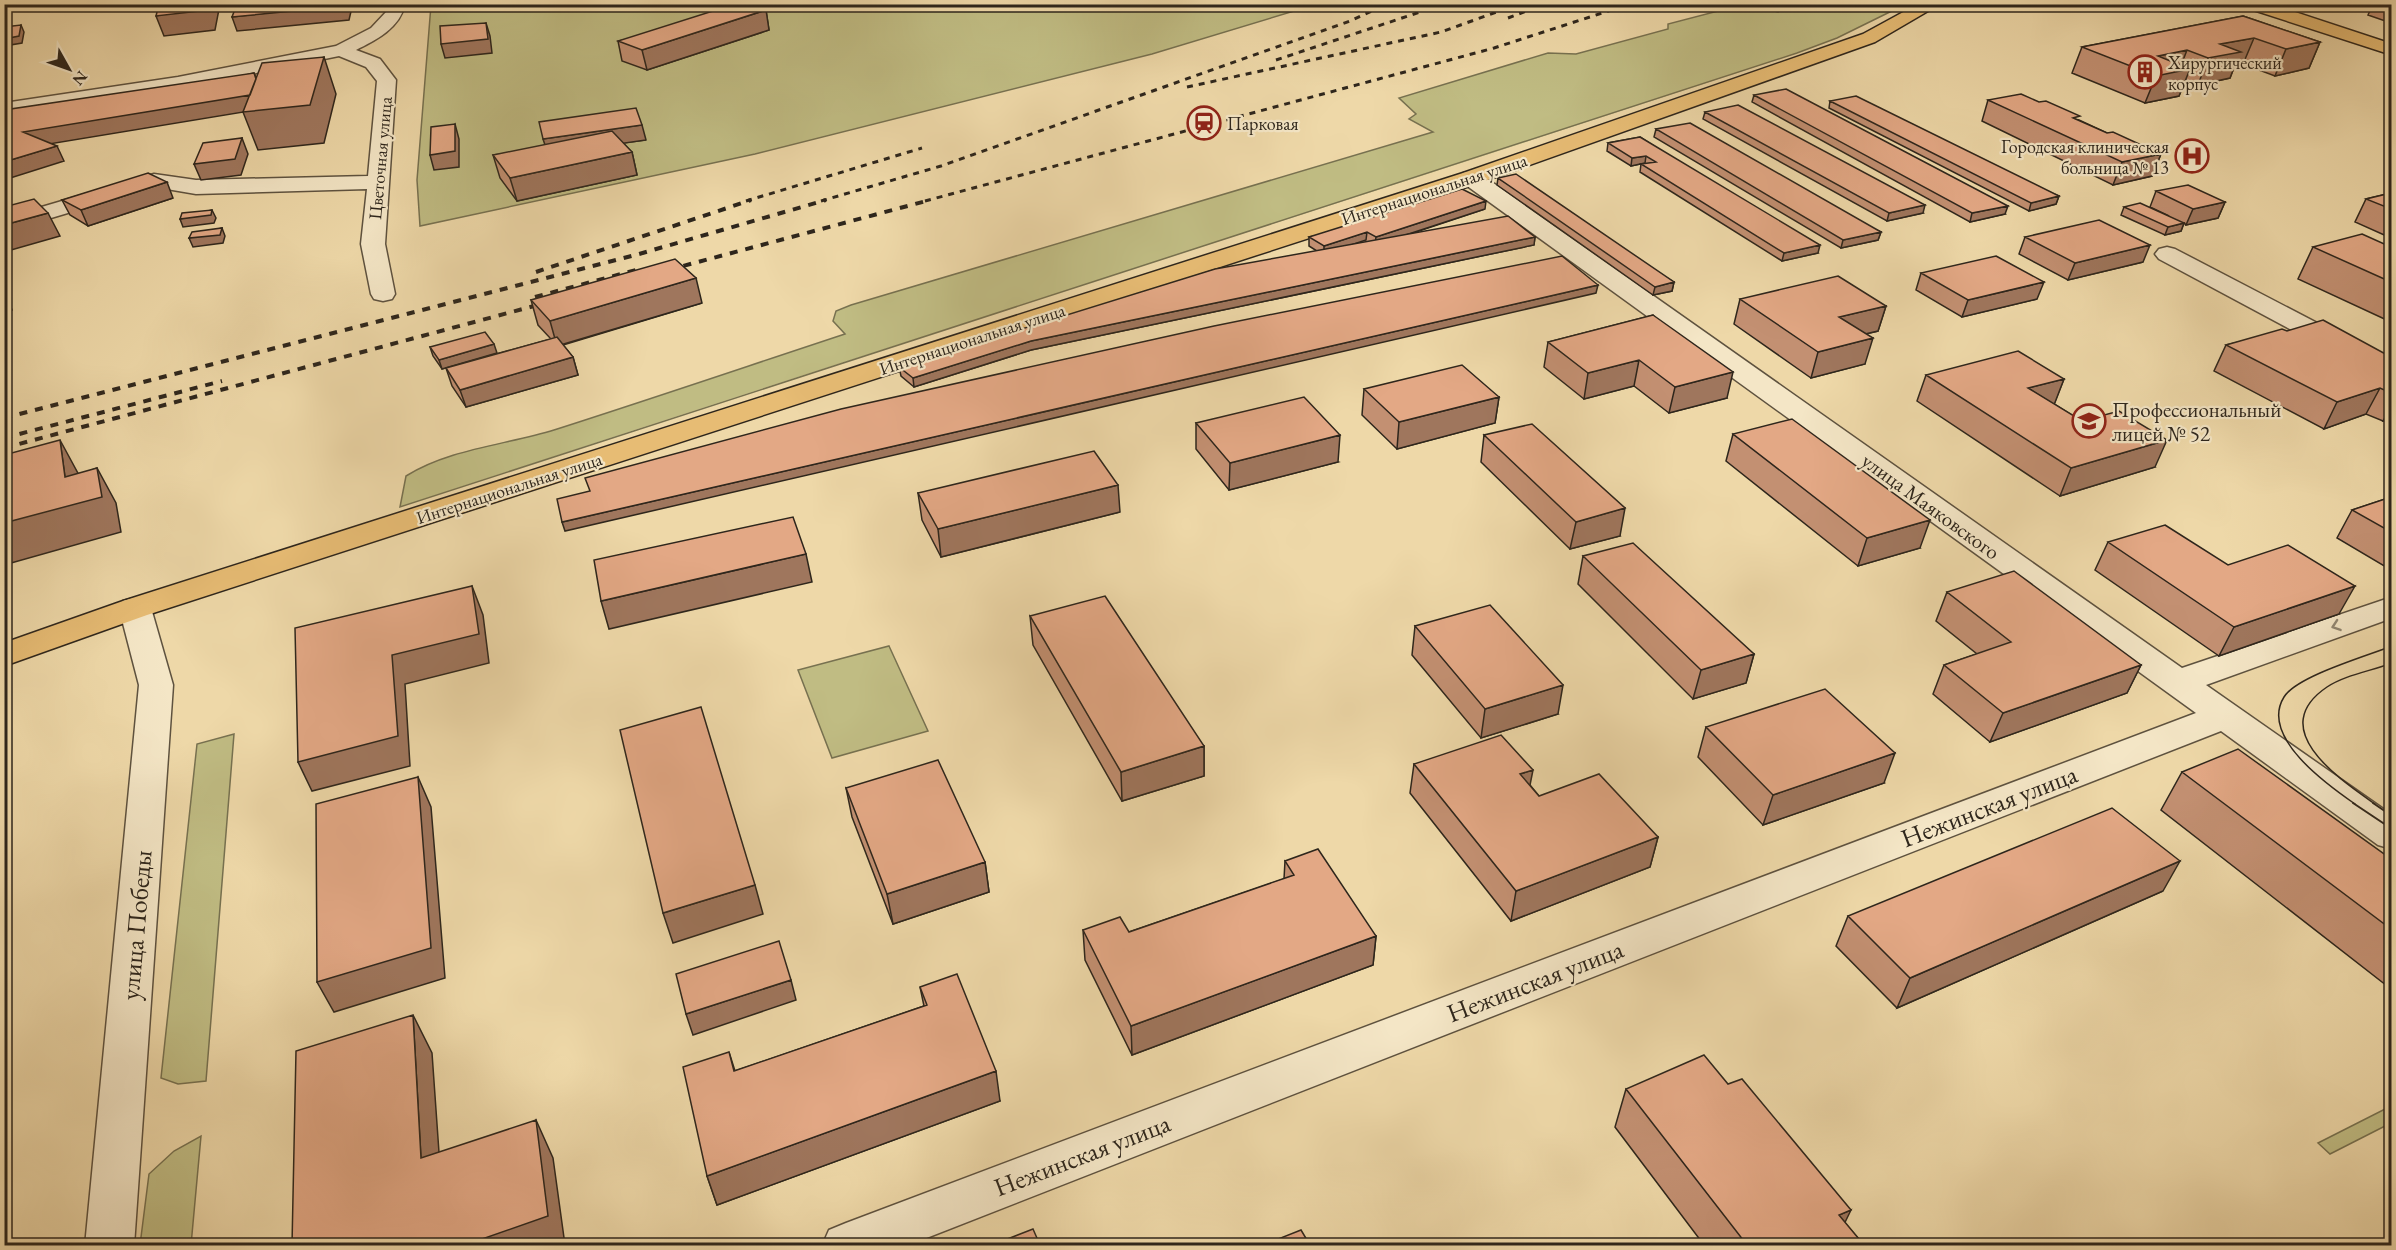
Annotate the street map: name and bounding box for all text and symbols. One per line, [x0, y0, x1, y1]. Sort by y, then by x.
north arrow [39, 39, 99, 99]
place label: Хирургический корпус [2167, 51, 2282, 95]
building icon: Хирургический корпус [2127, 54, 2163, 90]
text: N [68, 67, 92, 90]
street label: Цветочная улица [363, 95, 397, 220]
station icon: Парковая [1186, 105, 1222, 141]
place label: Парковая [1227, 112, 1298, 135]
place label: Городская клиническая больница № 13 [2001, 135, 2169, 179]
hospital icon: Городская клиническая больница № 13 [2174, 138, 2210, 174]
street label: Интернациональная улица [1338, 148, 1531, 230]
street label: Интернациональная улица [876, 298, 1069, 380]
place label: Профессиональный лицей № 52 [2112, 396, 2281, 447]
school or university icon: Профессиональный лицей № 52 [2071, 403, 2107, 439]
street label: Интернациональная улица [413, 447, 606, 529]
street label: улица Маяковского [1857, 447, 2005, 565]
one-way arrow [2331, 619, 2342, 632]
street label: Нежинская улица [1896, 756, 2083, 855]
street label: улица Победы [113, 848, 160, 1001]
street label: Нежинская улица [1442, 931, 1629, 1030]
street label: Нежинская улица [989, 1105, 1176, 1204]

